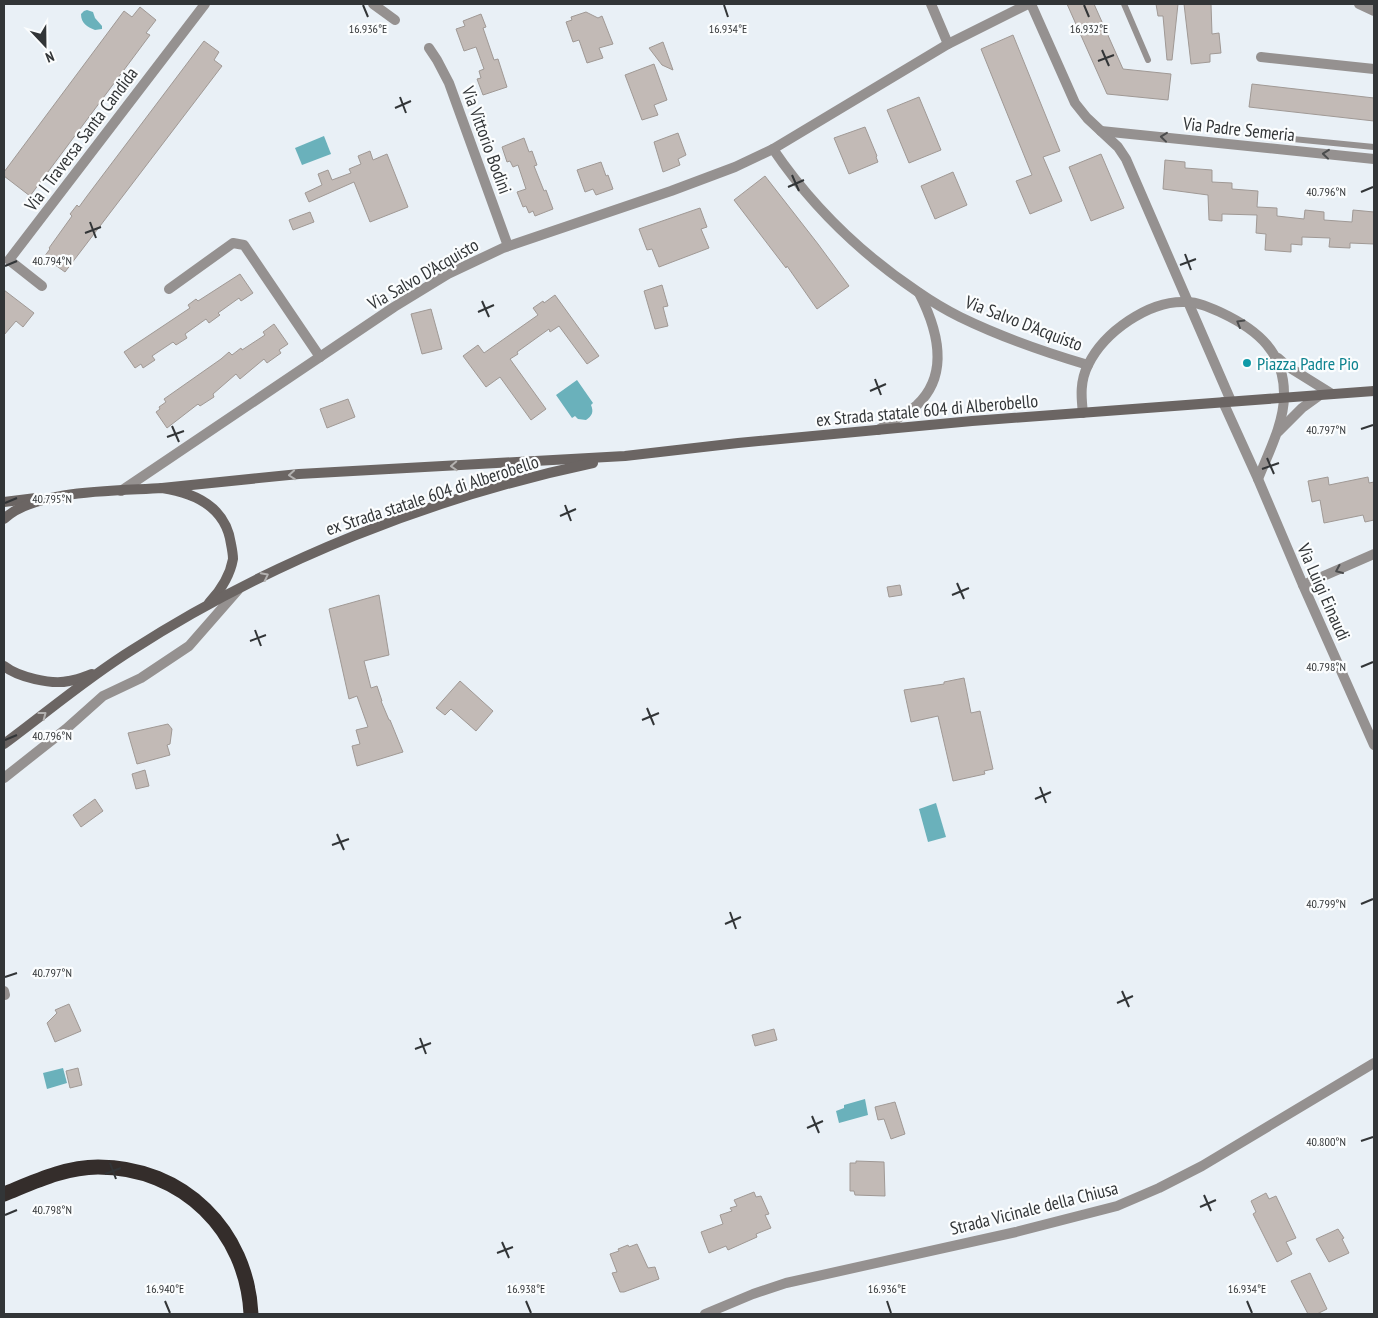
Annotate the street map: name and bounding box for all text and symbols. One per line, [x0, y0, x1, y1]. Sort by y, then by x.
north arrow [20, 20, 70, 70]
text: 16.936°E [349, 21, 387, 36]
text: 16.934°E [709, 21, 747, 36]
text: 16.932°E [1070, 21, 1108, 36]
text: N [43, 47, 57, 67]
street label: Via I Traversa Santa Candida [19, 62, 143, 216]
street label: Via Vittorio Bodini [457, 82, 517, 197]
street label: Via Padre Semeria [1181, 112, 1296, 146]
one-way arrow [1160, 132, 1168, 143]
one-way arrow [1321, 149, 1329, 160]
text: 40.796°N [1306, 184, 1346, 199]
street label: Via Salvo D'Acquisto [363, 233, 483, 315]
text: 40.794°N [32, 253, 72, 268]
street label: Via Salvo D'Acquisto [961, 290, 1086, 356]
one-way arrow [1236, 319, 1245, 329]
place label: Piazza Padre Pio [1257, 352, 1359, 375]
marker: Piazza Padre Pio [1241, 357, 1253, 369]
street label: ex Strada statale 604 di Alberobello [815, 389, 1039, 431]
text: 40.797°N [1306, 422, 1346, 437]
street label: ex Strada statale 604 di Alberobello [323, 450, 542, 540]
one-way arrow [450, 460, 458, 471]
one-way arrow [288, 469, 296, 480]
text: 40.795°N [32, 491, 72, 506]
street label: Via Luigi Einaudi [1292, 539, 1356, 644]
one-way arrow [1335, 563, 1344, 574]
one-way arrow [260, 572, 269, 582]
text: 40.798°N [1306, 659, 1346, 674]
one-way arrow [37, 713, 46, 721]
text: 40.796°N [32, 728, 72, 743]
text: 40.799°N [1306, 896, 1346, 911]
text: 40.797°N [32, 965, 72, 980]
text: 40.800°N [1306, 1134, 1346, 1149]
street label: Strada Vicinale della Chiusa [948, 1176, 1120, 1240]
text: 40.798°N [32, 1202, 72, 1217]
text: 16.940°E [146, 1281, 184, 1296]
text: 16.938°E [507, 1281, 545, 1296]
text: 16.936°E [868, 1281, 906, 1296]
text: 16.934°E [1228, 1281, 1266, 1296]

